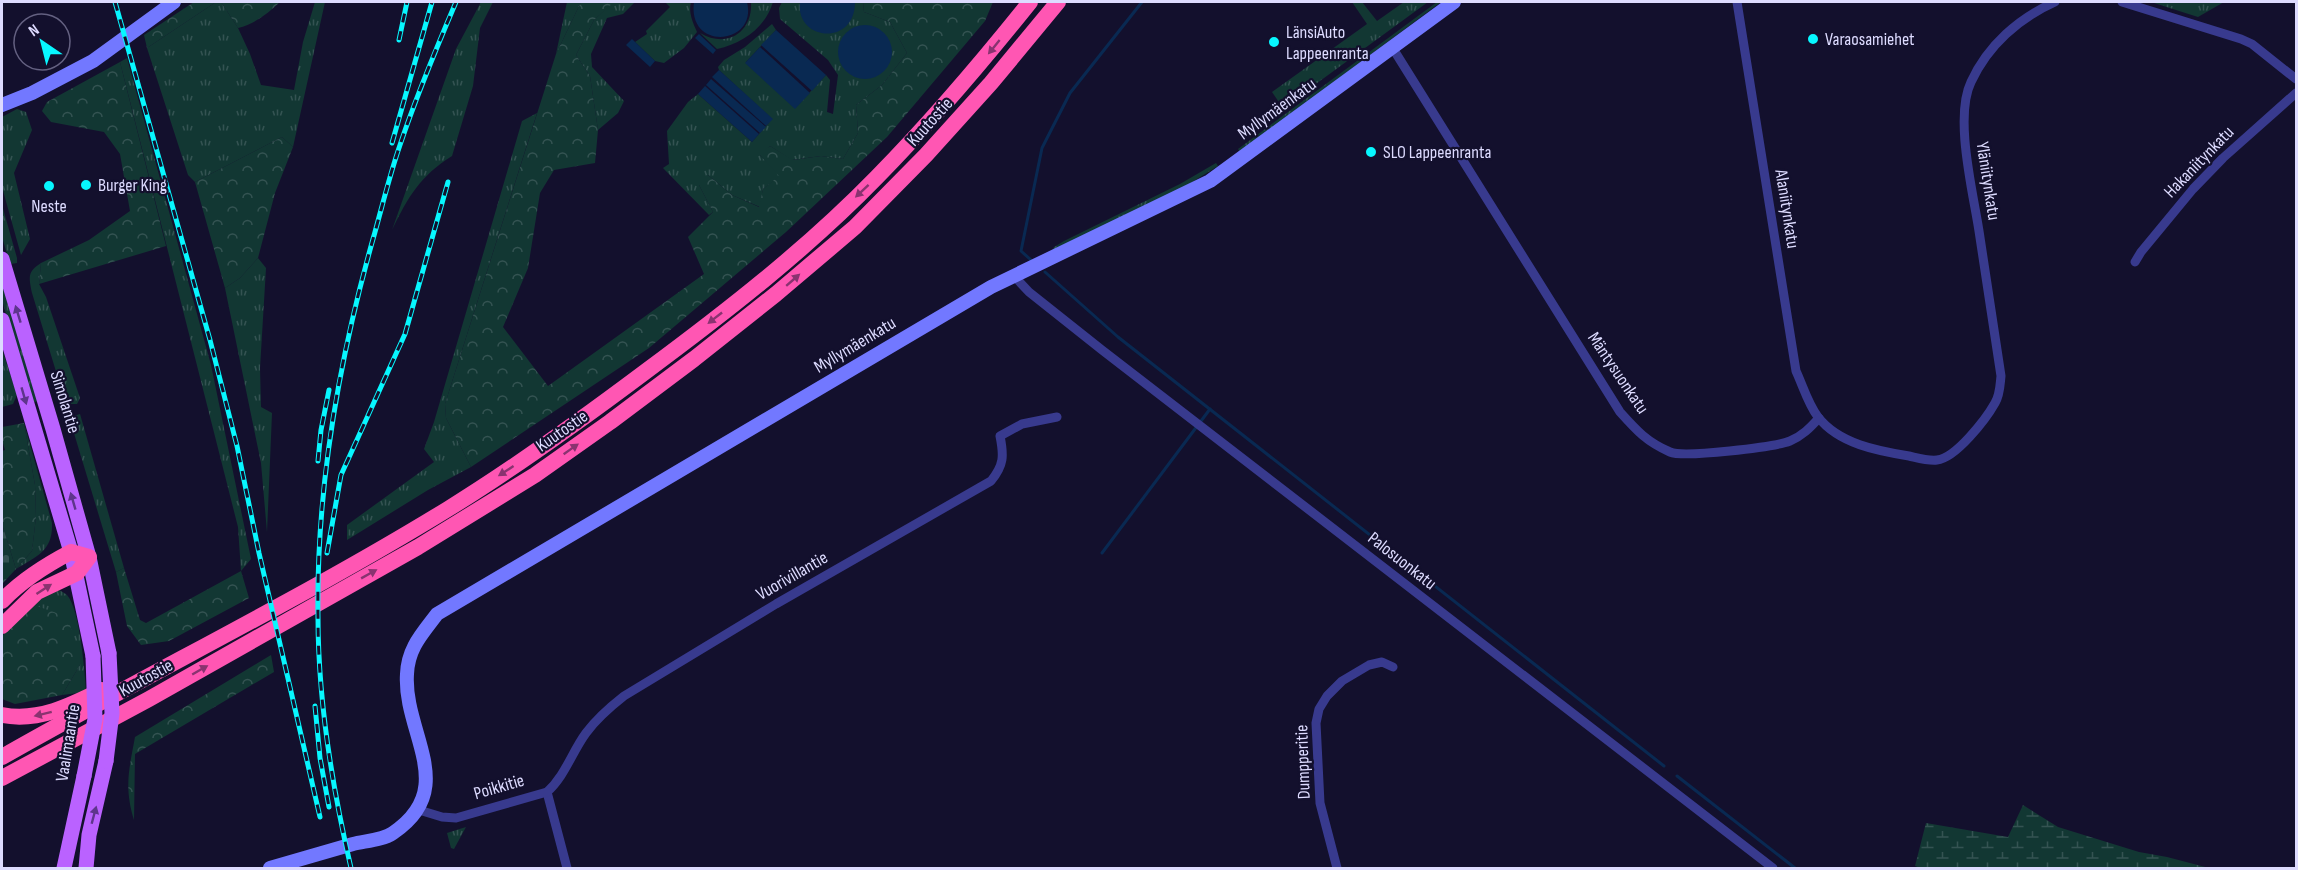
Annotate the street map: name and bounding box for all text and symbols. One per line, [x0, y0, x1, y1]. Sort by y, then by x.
north arrow [12, 12, 72, 72]
text: N [25, 21, 43, 41]
place label: LänsiAuto Lappeenranta [1286, 22, 1369, 64]
place label: Varaosamiehet [1825, 29, 1915, 50]
marker: Varaosamiehet [1806, 32, 1820, 46]
marker: LänsiAuto Lappeenranta [1267, 35, 1281, 49]
one-way arrow [987, 39, 1000, 55]
street label: Myllymäenkatu [1234, 74, 1320, 144]
street label: Kuutostie [903, 93, 957, 151]
street label: Hakaniitynkatu [2160, 122, 2238, 202]
street label: Yläniitynkatu [1971, 140, 2005, 222]
place label: SLO Lappeenranta [1383, 142, 1492, 163]
marker: SLO Lappeenranta [1364, 145, 1378, 159]
street label: Alaniitynkatu [1770, 167, 1804, 250]
place label: Burger King [98, 175, 167, 196]
marker: Burger King [79, 178, 93, 192]
marker: Neste [42, 179, 56, 193]
one-way arrow [855, 184, 870, 198]
place label: Neste [31, 196, 67, 217]
one-way arrow [785, 274, 800, 287]
one-way arrow [13, 305, 22, 323]
one-way arrow [707, 312, 723, 325]
street label: Myllymäenkatu [810, 312, 900, 378]
street label: Mäntysuonkatu [1583, 328, 1653, 418]
street label: Simolantie [46, 368, 84, 436]
one-way arrow [20, 387, 29, 405]
street label: Kuutostie [532, 406, 592, 456]
one-way arrow [562, 443, 578, 455]
one-way arrow [498, 465, 515, 476]
one-way arrow [68, 492, 78, 510]
street label: Palosuonkatu [1364, 528, 1440, 594]
street label: Vuorivillantie [752, 547, 832, 605]
one-way arrow [361, 569, 378, 579]
one-way arrow [36, 584, 52, 595]
street label: Kuutostie [115, 655, 177, 701]
one-way arrow [191, 665, 208, 675]
street label: Vaalimaantie [52, 703, 84, 783]
one-way arrow [34, 709, 52, 719]
street label: Dumpperitie [1291, 724, 1315, 800]
street label: Poikkitie [471, 770, 527, 804]
one-way arrow [90, 805, 99, 823]

